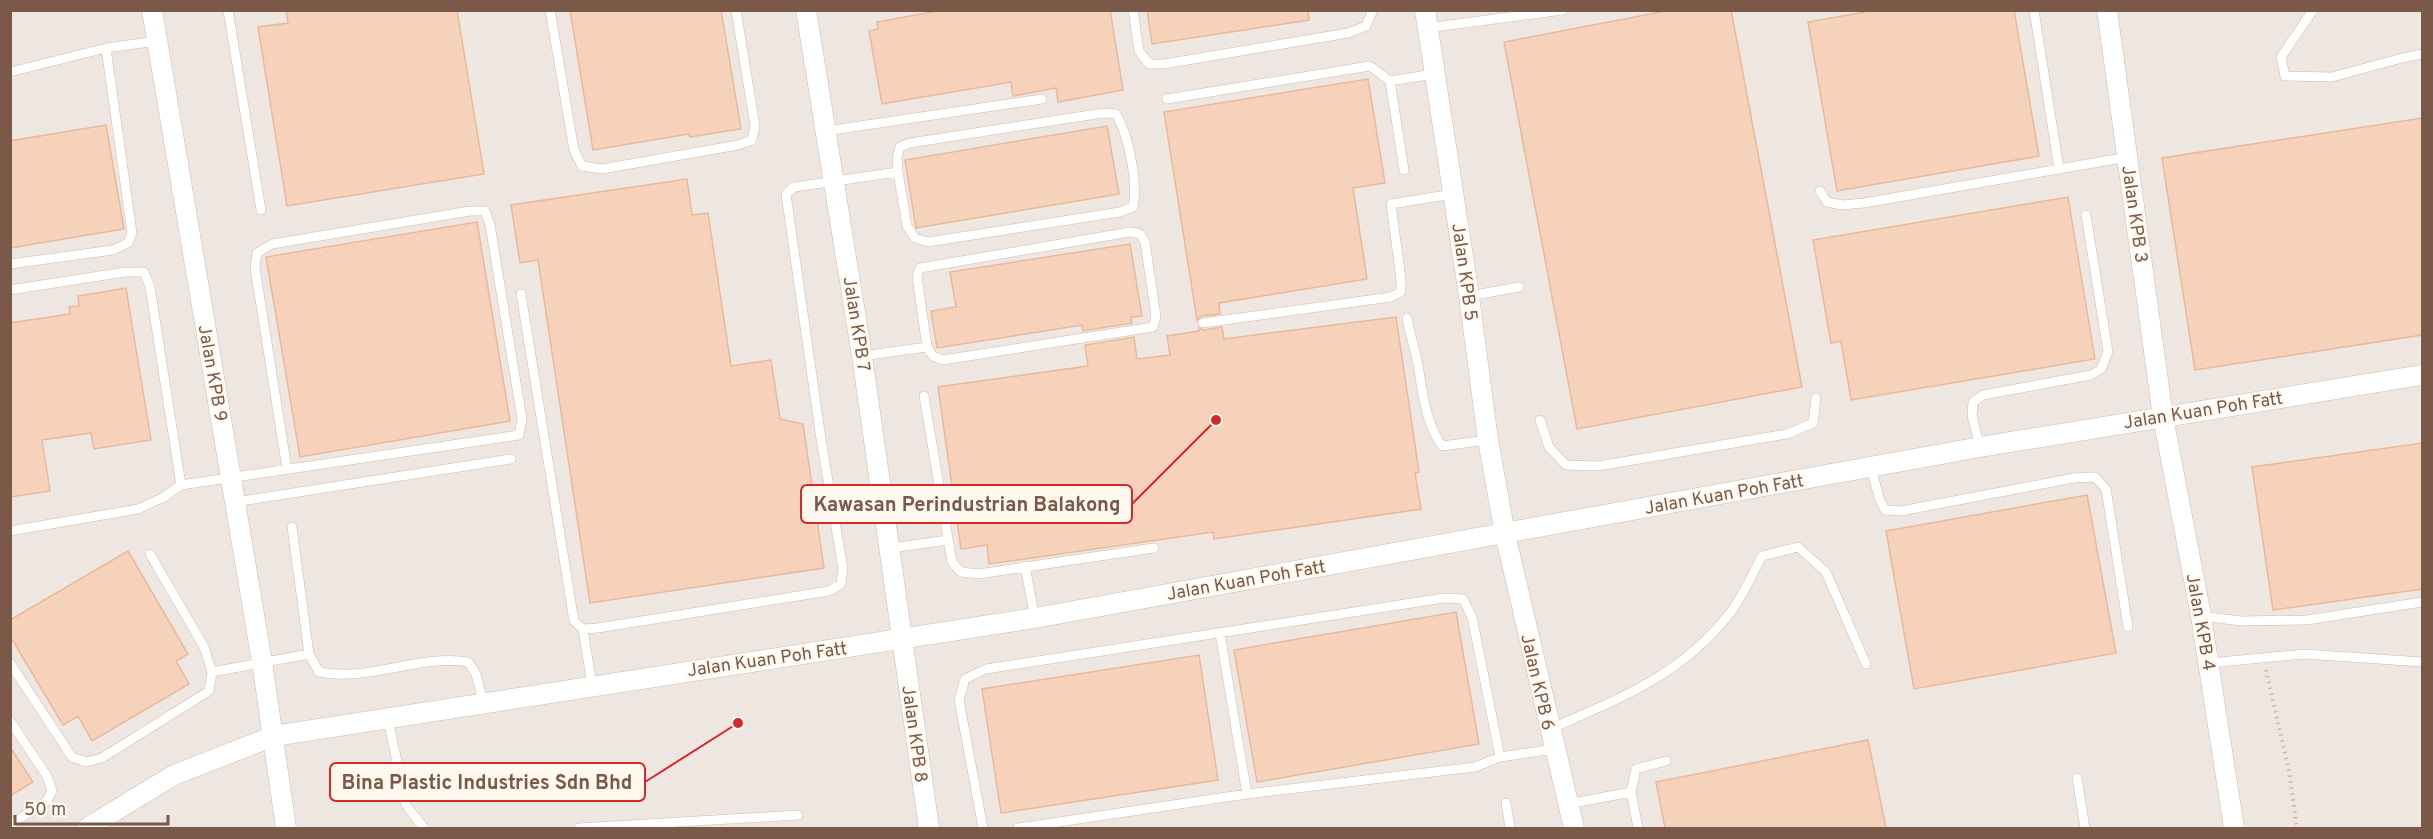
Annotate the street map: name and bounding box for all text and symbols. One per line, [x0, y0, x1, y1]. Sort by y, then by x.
street label: Jalan KPB 3 [2115, 164, 2152, 264]
street label: Jalan KPB 5 [1445, 222, 1482, 323]
street label: Jalan KPB 7 [837, 275, 874, 373]
street label: Jalan KPB 9 [192, 323, 231, 424]
street label: Jalan Kuan Poh Fatt [2122, 388, 2285, 435]
street label: Jalan Kuan Poh Fatt [1643, 470, 1806, 521]
callout: Kawasan Perindustrian Balakong [801, 485, 1132, 523]
text: Kawasan Perindustrian Balakong [813, 493, 1121, 519]
street label: Jalan Kuan Poh Fatt [1165, 556, 1328, 607]
street label: Jalan KPB 4 [2180, 572, 2219, 673]
street label: Jalan KPB 6 [1514, 632, 1559, 733]
street label: Jalan Kuan Poh Fatt [686, 638, 849, 683]
street label: Jalan KPB 8 [895, 684, 932, 784]
callout: Bina Plastic Industries Sdn Bhd [330, 763, 645, 801]
text: Bina Plastic Industries Sdn Bhd [342, 771, 632, 797]
scale bar [15, 788, 168, 826]
text: 50 m [24, 799, 66, 822]

